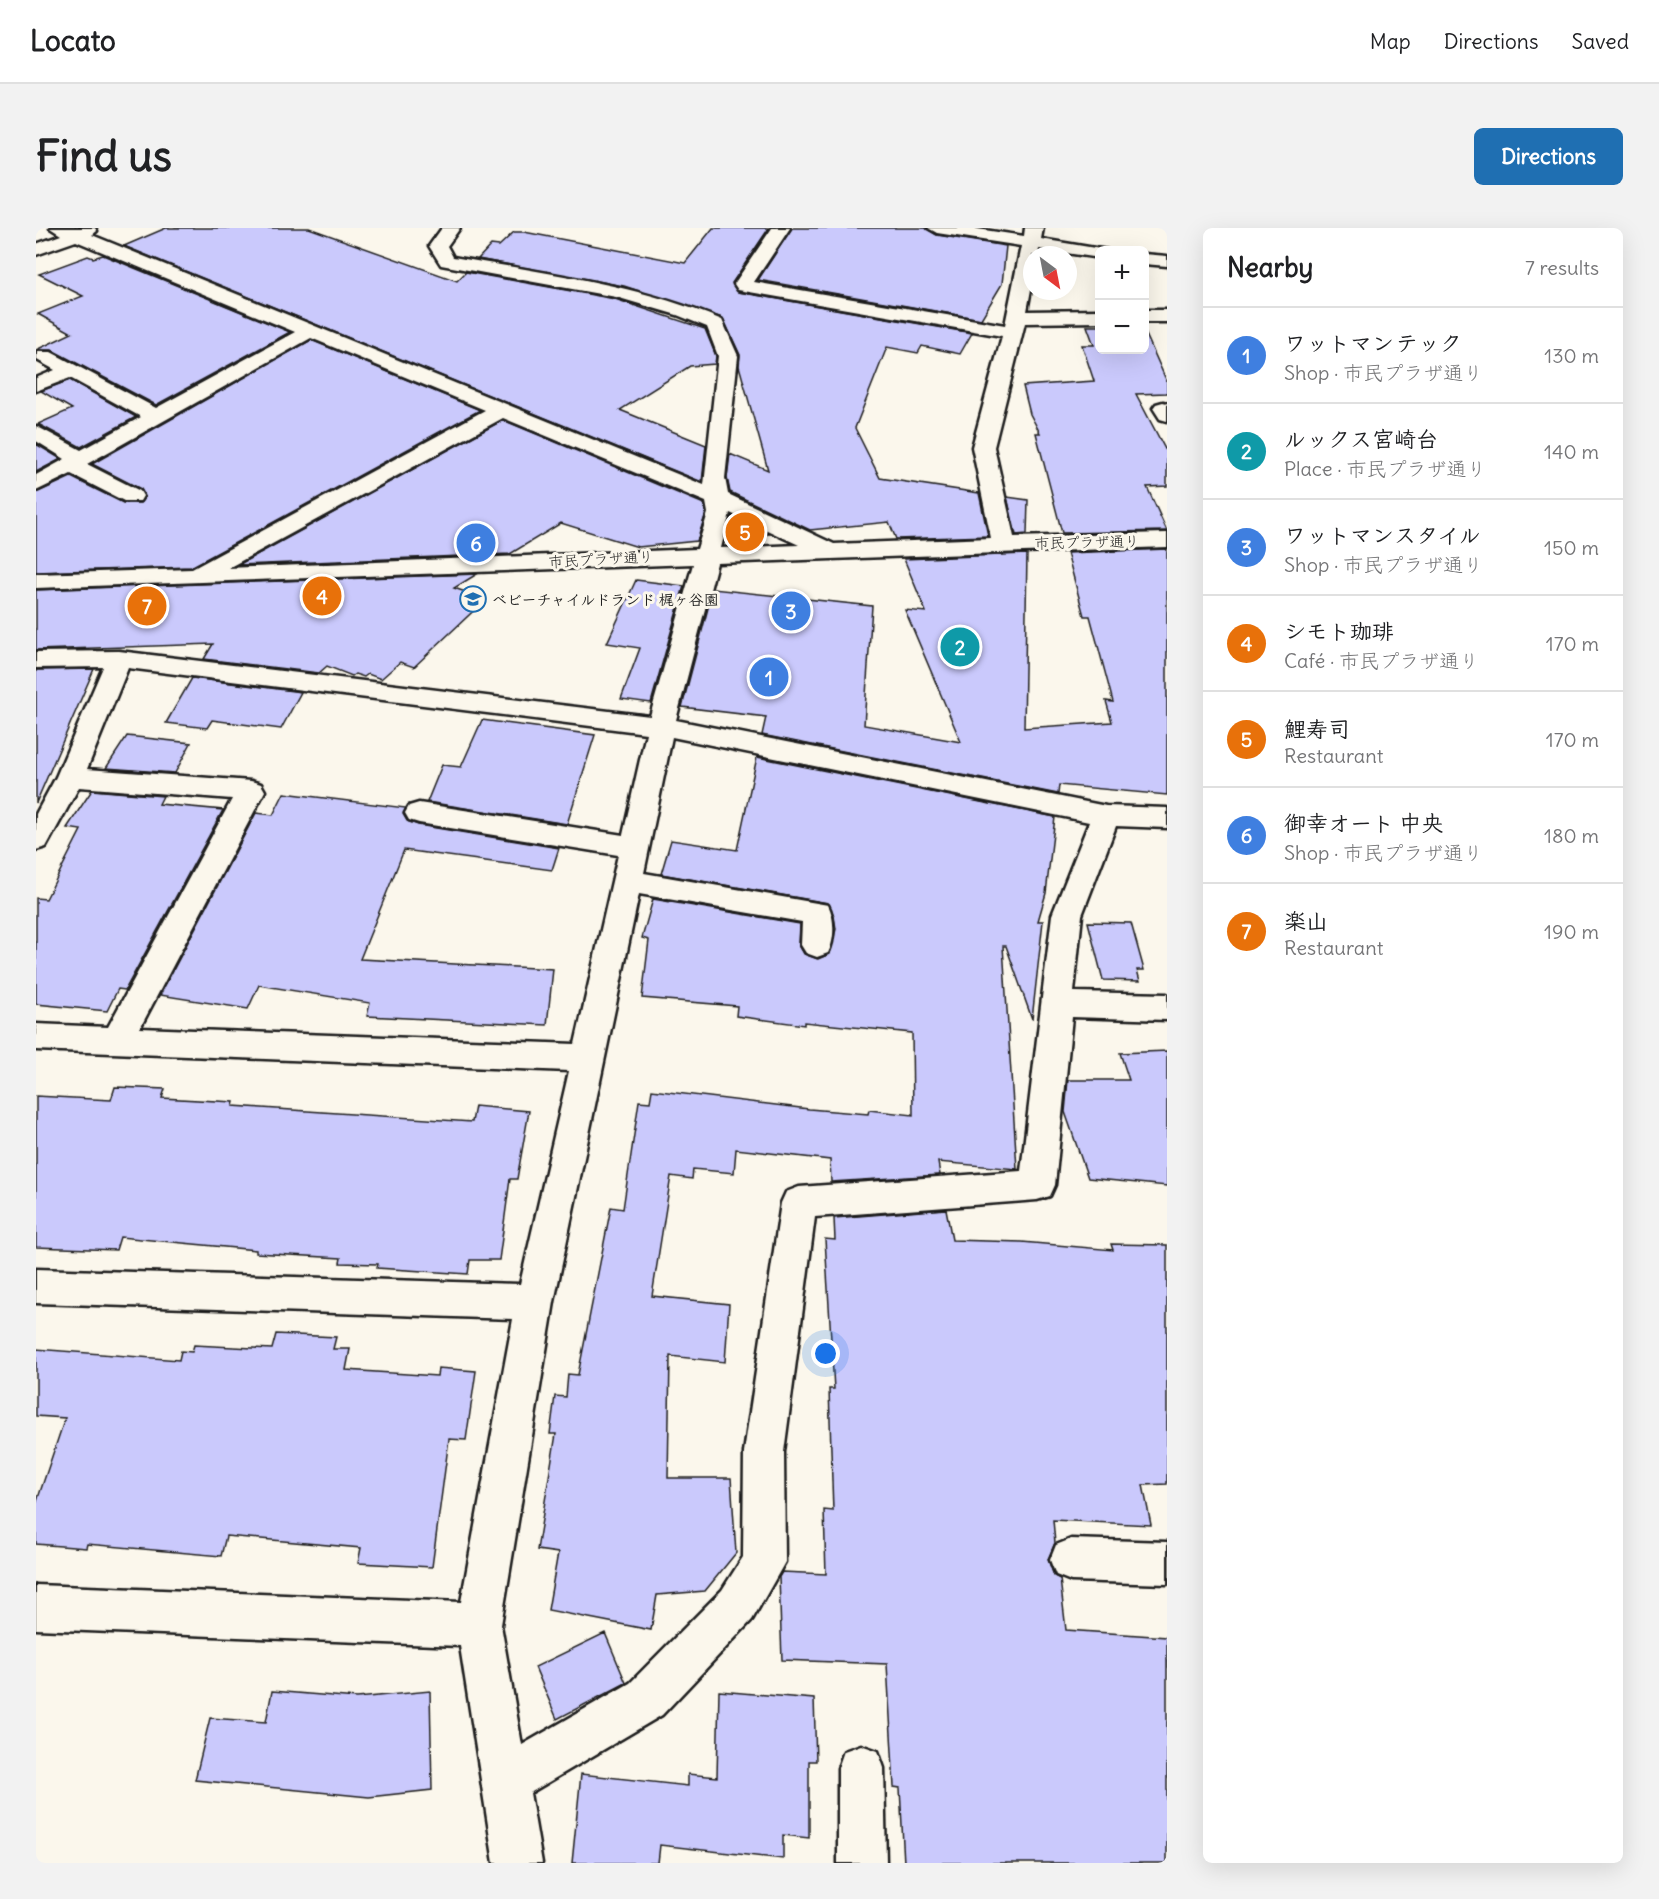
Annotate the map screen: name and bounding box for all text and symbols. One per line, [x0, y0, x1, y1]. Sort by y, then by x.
text: Locato [30, 23, 116, 59]
text: Map [1370, 28, 1411, 55]
text: Directions [1444, 28, 1538, 55]
text: Saved [1571, 28, 1629, 55]
button: Directions [1474, 128, 1623, 185]
text: Find us [36, 130, 172, 182]
north arrow [1023, 246, 1077, 300]
map controls [1095, 246, 1149, 354]
button: + [1095, 246, 1149, 300]
text: Nearby [1227, 251, 1313, 284]
text: 7 results [1525, 255, 1599, 280]
button: − [1095, 300, 1149, 354]
text: ワットマンテック [1284, 329, 1462, 357]
text: 1 [1243, 343, 1250, 368]
text: 130 m [1544, 343, 1599, 368]
text: Shop · 市民プラザ通り [1284, 360, 1483, 385]
text: ルックス宮崎台 [1284, 425, 1438, 453]
text: 2 [1241, 439, 1252, 464]
text: 140 m [1544, 439, 1599, 464]
text: Place · 市民プラザ通り [1284, 456, 1486, 481]
pin: 5 [726, 510, 764, 554]
pin: 6 [456, 520, 496, 566]
text: ワットマンスタイル [1284, 521, 1481, 549]
street label: 市民プラザ通り [1034, 532, 1140, 552]
text: 3 [1241, 535, 1252, 560]
text: 150 m [1544, 535, 1599, 560]
street label: 市民プラザ通り [548, 547, 654, 571]
text: Shop · 市民プラザ通り [1284, 552, 1483, 577]
pin: 4 [302, 574, 342, 619]
pin: 7 [128, 584, 166, 628]
school or university icon: ベビーチャイルドランド 梶ヶ谷園 [458, 584, 488, 614]
pin: 3 [772, 588, 810, 634]
place label: ベビーチャイルドランド 梶ヶ谷園 [492, 590, 719, 609]
text: シモト珈琲 [1284, 617, 1394, 645]
pin: 2 [940, 624, 980, 670]
text: 4 [1241, 631, 1252, 656]
text: 170 m [1546, 631, 1599, 656]
text: Café · 市民プラザ通り [1284, 648, 1479, 673]
pin: 1 [750, 654, 788, 700]
text: 鯉寿司 [1284, 715, 1350, 743]
text: 5 [1241, 727, 1252, 752]
text: 170 m [1546, 727, 1599, 752]
text: Restaurant [1284, 743, 1383, 768]
text: 御幸オート 中央 [1284, 809, 1443, 837]
text: 6 [1241, 823, 1252, 848]
text: 180 m [1544, 823, 1599, 848]
text: Shop · 市民プラザ通り [1284, 840, 1483, 865]
text: 楽山 [1284, 907, 1328, 935]
text: 7 [1242, 919, 1251, 944]
text: 190 m [1544, 919, 1599, 944]
text: Restaurant [1284, 935, 1383, 960]
your location [811, 1339, 840, 1368]

